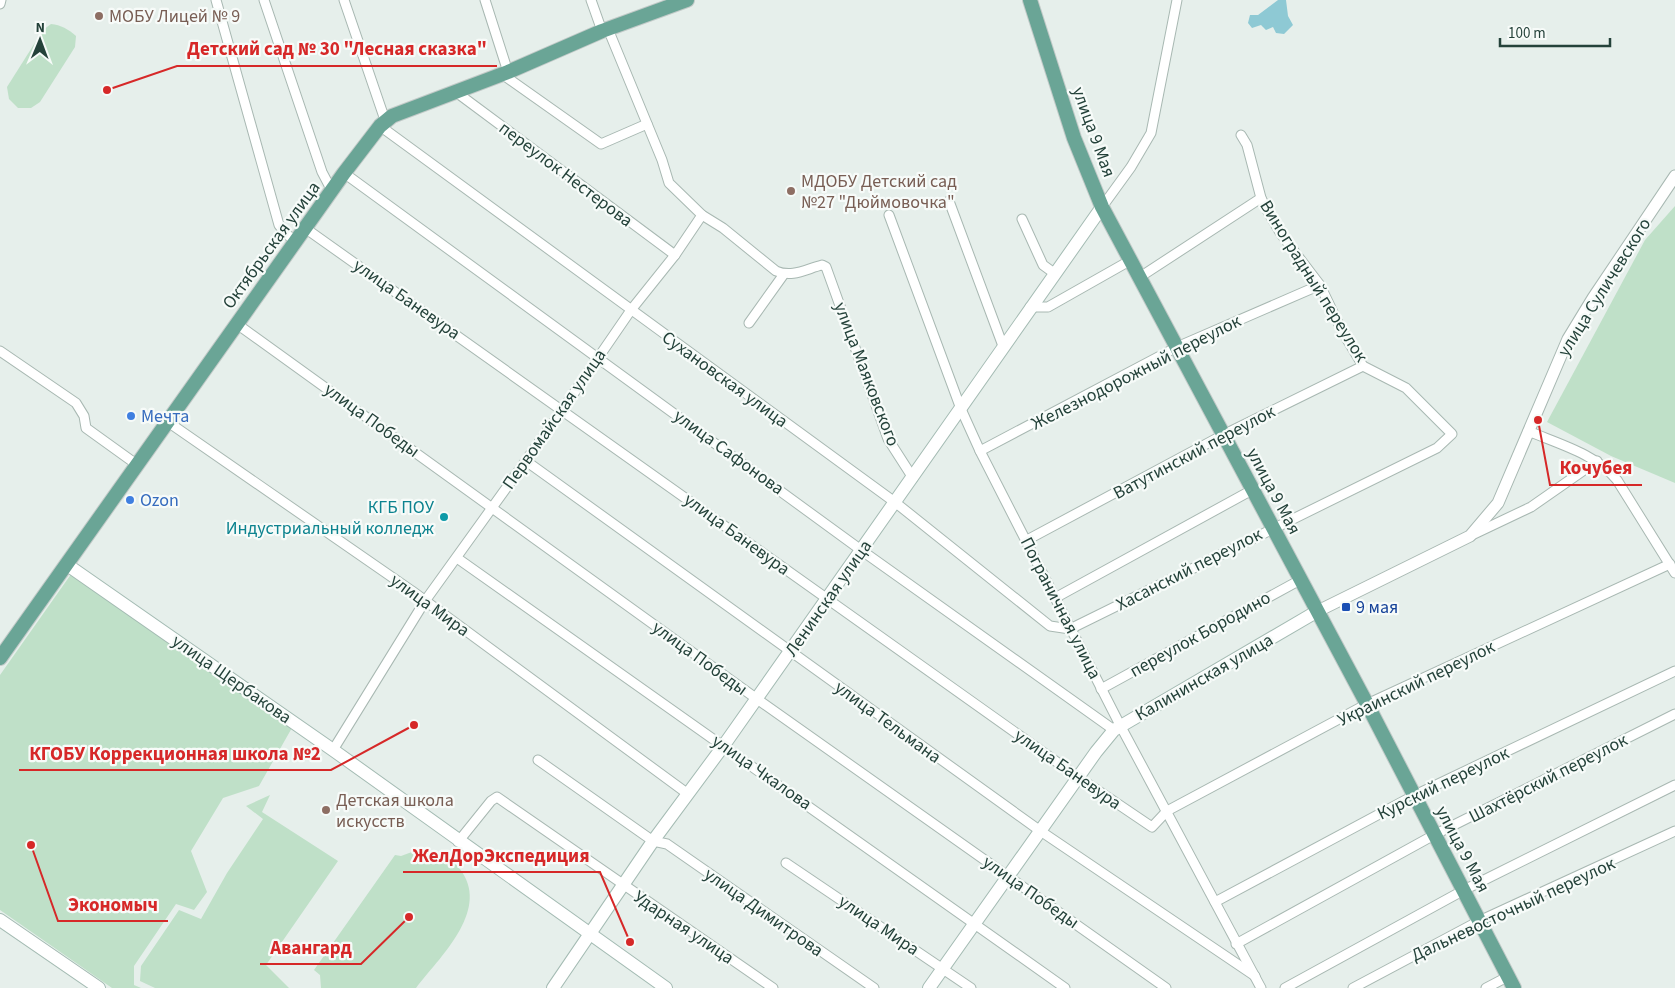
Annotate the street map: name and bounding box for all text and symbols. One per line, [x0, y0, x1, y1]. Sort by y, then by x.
place label: МОБУ Лицей № 9 [109, 4, 240, 29]
marker: МОБУ Лицей № 9 [93, 10, 105, 22]
north arrow [15, 15, 65, 65]
scale bar [1500, 15, 1610, 47]
text: N [35, 18, 45, 38]
text: 100 m [1508, 23, 1546, 44]
callout: Детский сад № 30 "Лесная сказка" [177, 32, 497, 66]
text: Детский сад № 30 "Лесная сказка" [187, 36, 487, 63]
street label: улица 9 Мая [1066, 83, 1121, 181]
street label: переулок Нестерова [494, 116, 638, 233]
place label: МДОБУ Детский сад №27 "Дюймовочка" [801, 169, 957, 215]
street label: Октябрьская улица [217, 176, 326, 314]
marker: МДОБУ Детский сад №27 "Дюймовочка" [785, 185, 797, 197]
street label: Виноградный переулок [1253, 195, 1374, 367]
street label: улица Суличевского [1552, 213, 1657, 361]
street label: улица Баневура [348, 253, 465, 346]
street label: улица Маяковского [828, 298, 906, 450]
street label: Железнодорожный переулок [1027, 309, 1245, 436]
street label: Сухановская улица [657, 325, 793, 434]
street label: Первомайская улица [497, 344, 612, 495]
street label: улица Победы [319, 377, 425, 464]
street label: Ватутинский переулок [1109, 399, 1280, 506]
place label: Мечта [141, 404, 189, 429]
street label: улица Сафонова [668, 404, 789, 501]
marker: Мечта [125, 410, 137, 422]
street label: улица 9 Мая [1240, 444, 1307, 539]
callout: Кочубея [1550, 451, 1642, 485]
text: Кочубея [1560, 455, 1632, 482]
street label: улица Баневура [679, 487, 795, 581]
place label: Ozon [140, 488, 179, 513]
marker: Ozon [124, 494, 136, 506]
place label: КГБ ПОУ Индустриальный колледж [226, 495, 435, 541]
marker: КГБ ПОУ Индустриальный колледж [438, 511, 450, 523]
street label: Хасанский переулок [1112, 522, 1267, 617]
street label: Пограничная улица [1014, 533, 1107, 684]
street label: Ленинская улица [779, 535, 878, 661]
street label: улица Мира [385, 568, 475, 643]
street label: переулок Бородино [1125, 585, 1275, 684]
place label: 9 мая [1356, 595, 1398, 620]
marker: 9 мая [1340, 601, 1352, 613]
street label: улица Победы [647, 615, 753, 702]
street label: Калининская улица [1131, 628, 1278, 727]
street label: улица Щербакова [167, 629, 297, 730]
street label: Украинский переулок [1333, 634, 1499, 732]
street label: улица Тельмана [829, 675, 946, 770]
street label: улица Баневура [1009, 723, 1126, 816]
street label: Шахтёрский переулок [1465, 728, 1632, 829]
street label: улица Чкалова [707, 729, 817, 816]
callout: КГОБУ Коррекционная школа №2 [19, 736, 331, 770]
text: КГОБУ Коррекционная школа №2 [29, 741, 321, 768]
street label: Курский переулок [1373, 741, 1513, 826]
place label: Детская школа искусств [336, 788, 454, 834]
street label: улица 9 Мая [1429, 802, 1496, 897]
marker: Детская школа искусств [320, 804, 332, 816]
callout: ЖелДорЭкспедиция [403, 838, 600, 872]
text: ЖелДорЭкспедиция [412, 843, 590, 870]
street label: улица Победы [977, 850, 1084, 935]
street label: Дальневосточный переулок [1407, 851, 1619, 968]
street label: улица Димитрова [699, 862, 828, 963]
street label: Ударная улица [629, 885, 739, 970]
callout: Экономыч [58, 887, 168, 921]
street label: улица Мира [833, 889, 924, 962]
text: Экономыч [68, 892, 158, 919]
callout: Авангард [260, 930, 361, 964]
text: Авангард [269, 935, 352, 962]

